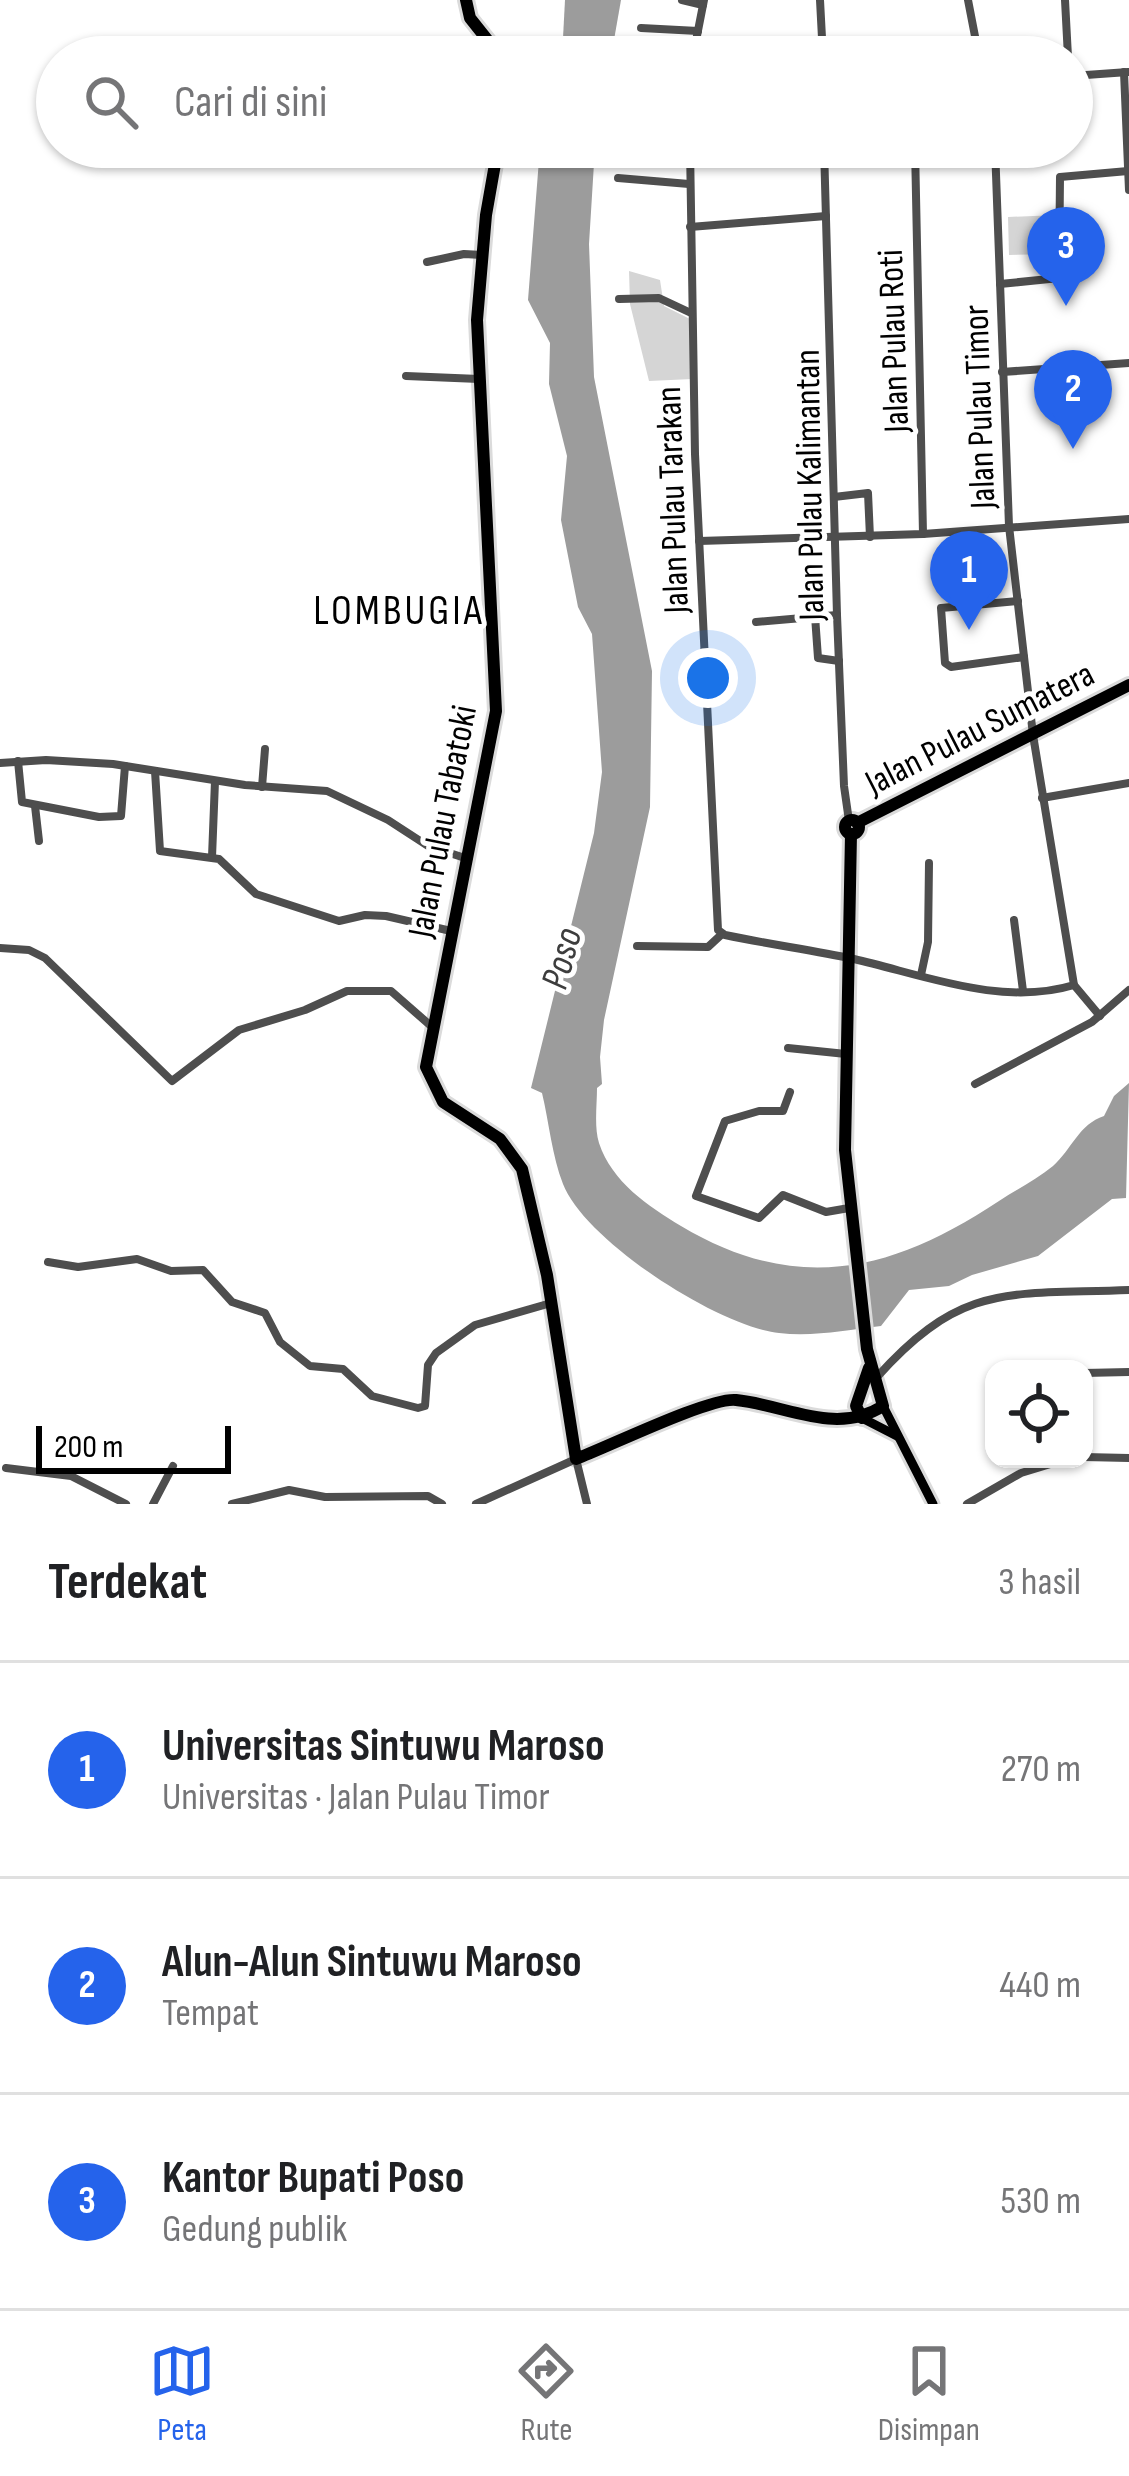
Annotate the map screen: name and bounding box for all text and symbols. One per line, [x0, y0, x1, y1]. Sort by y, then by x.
search box [36, 36, 1093, 168]
icon: search [78, 69, 144, 135]
text: Cari di sini [174, 75, 327, 130]
pin: 3 [1027, 207, 1105, 306]
street label: Jalan Pulau Roti [870, 249, 919, 434]
street label: Jalan Pulau Timor [955, 304, 1006, 511]
street label: Jalan Pulau Kalimantan [787, 349, 834, 622]
pin: 2 [1034, 350, 1112, 449]
street label: Jalan Pulau Tarakan [648, 386, 699, 615]
pin: 1 [930, 531, 1008, 630]
district label: LOMBUGIA [313, 586, 485, 637]
your location [678, 648, 738, 708]
street label: Jalan Pulau Sumatera [858, 653, 1102, 806]
street label: Jalan Pulau Tabatoki [400, 702, 487, 942]
water label: Poso [532, 923, 593, 994]
map controls [985, 1360, 1093, 1468]
button: locate [985, 1360, 1093, 1468]
scale bar [36, 1420, 231, 1473]
text: 200 m [54, 1427, 123, 1467]
text: Terdekat [48, 1552, 207, 1613]
text: 3 hasil [998, 1559, 1081, 1606]
text: Universitas Sintuwu Maroso [162, 1719, 605, 1774]
text: 1 [79, 1746, 95, 1793]
text: 270 m [1001, 1746, 1081, 1793]
text: Universitas · Jalan Pulau Timor [162, 1774, 550, 1821]
text: Alun-Alun Sintuwu Maroso [162, 1935, 582, 1990]
text: 2 [78, 1962, 96, 2009]
text: 440 m [1000, 1962, 1081, 2009]
text: Tempat [162, 1990, 259, 2037]
text: Kantor Bupati Poso [162, 2151, 464, 2206]
text: 3 [78, 2178, 96, 2225]
text: 530 m [1000, 2178, 1081, 2225]
text: Gedung publik [162, 2206, 347, 2253]
tab: Peta [149, 2338, 215, 2450]
tab: Rute [513, 2338, 579, 2450]
tab: Disimpan [878, 2338, 980, 2450]

